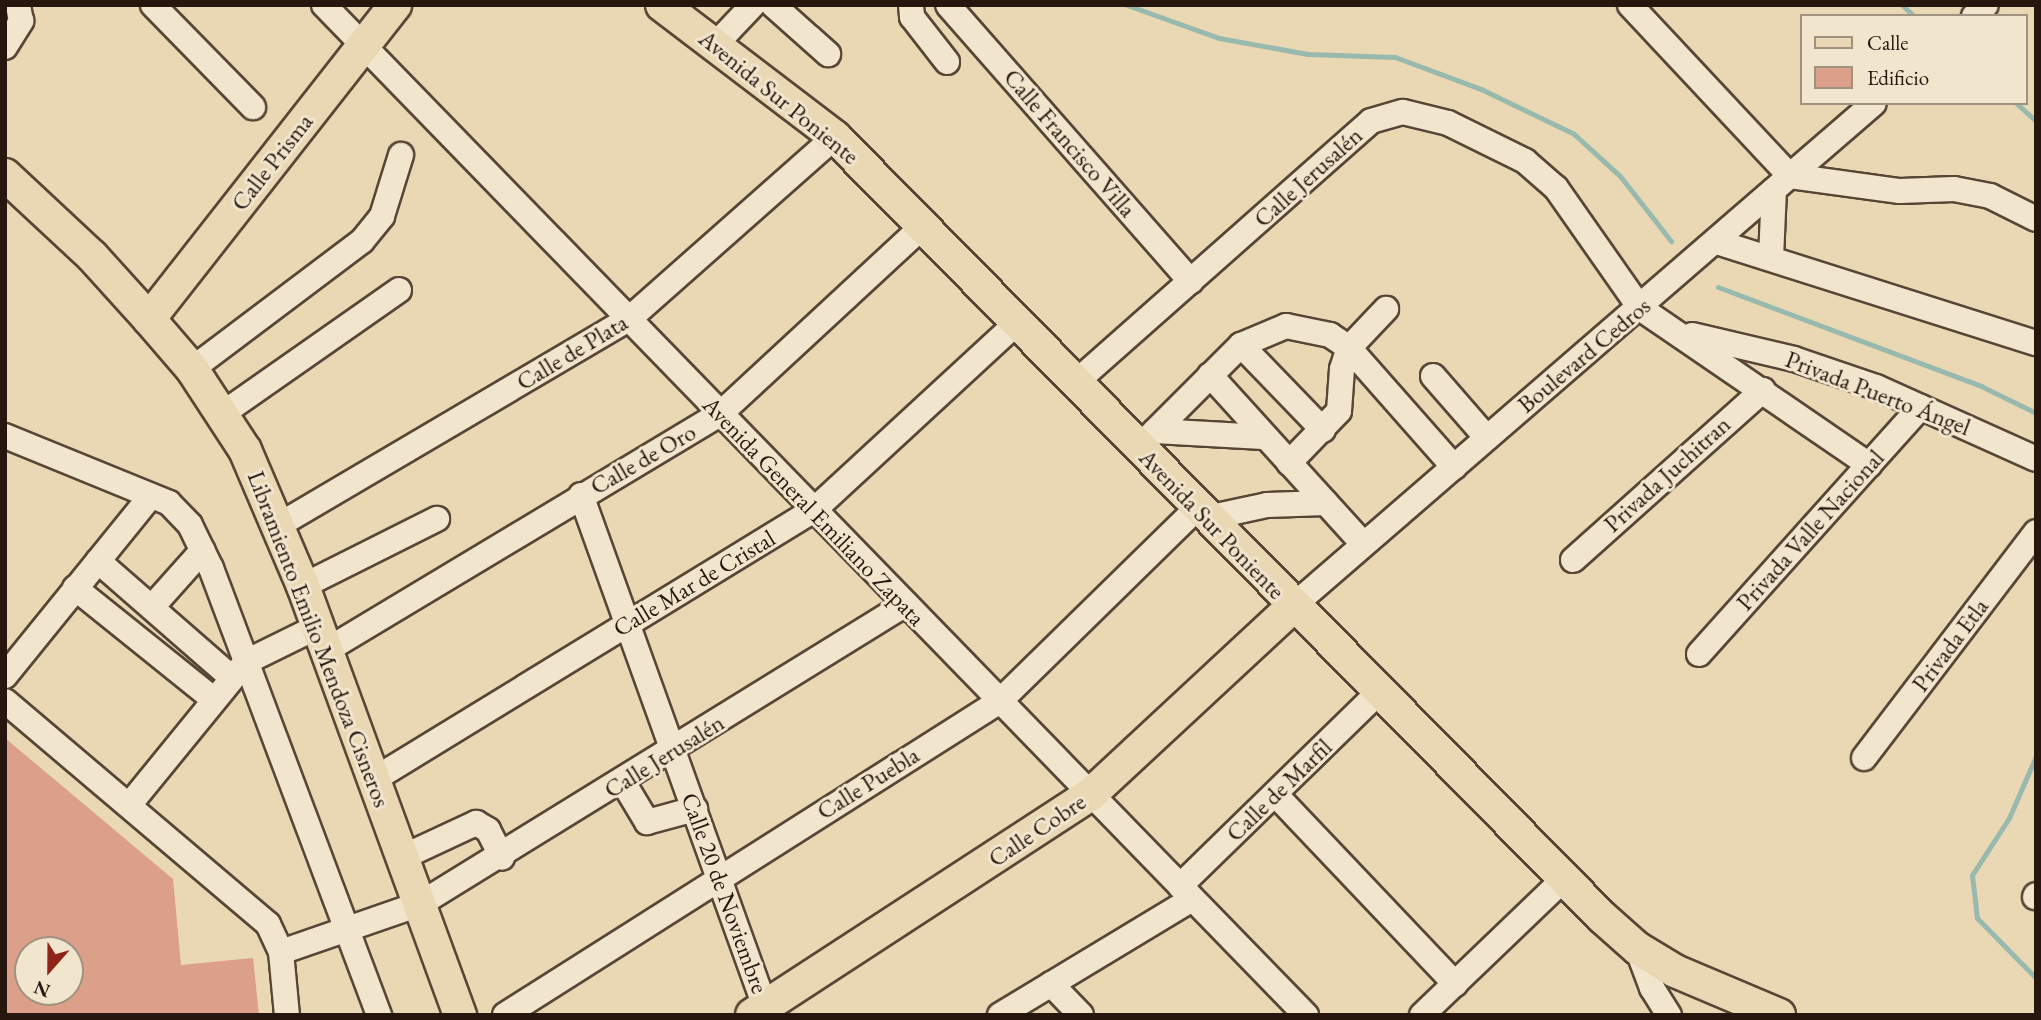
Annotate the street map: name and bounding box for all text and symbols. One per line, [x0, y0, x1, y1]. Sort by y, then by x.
legend [1800, 14, 2027, 105]
street label: Avenida Sur Poniente [693, 24, 865, 170]
text: Calle [1867, 29, 1909, 56]
street label: Calle Francisco Villa [998, 63, 1142, 223]
text: Edificio [1867, 64, 1929, 91]
street label: Calle Prisma [225, 108, 319, 216]
street label: Calle Jerusalén [1248, 121, 1368, 233]
street label: Boulevard Cedros [1512, 291, 1656, 419]
street label: Calle de Plata [511, 308, 633, 396]
street label: Privada Puerto Ángel [1781, 344, 1975, 442]
street label: Avenida General Emiliano Zapata [697, 390, 931, 632]
street label: Privada Juchitran [1598, 410, 1736, 538]
street label: Calle de Oro [585, 417, 701, 501]
street label: Avenida Sur Poniente [1133, 443, 1291, 605]
street label: Privada Valle Nacional [1730, 444, 1890, 616]
street label: Libramiento Emilio Mendoza Cisneros [241, 467, 397, 811]
street label: Calle Mar de Cristal [608, 523, 780, 643]
street label: Privada Etla [1906, 593, 1994, 697]
street label: Calle Jerusalén [599, 708, 729, 804]
street label: Calle de Marfil [1220, 733, 1338, 847]
street label: Calle Puebla [812, 740, 924, 826]
street label: Calle Cobre [983, 787, 1091, 873]
street label: Calle 20 de Noviembre [675, 789, 775, 997]
north arrow [14, 936, 84, 1006]
text: N [30, 975, 54, 1004]

